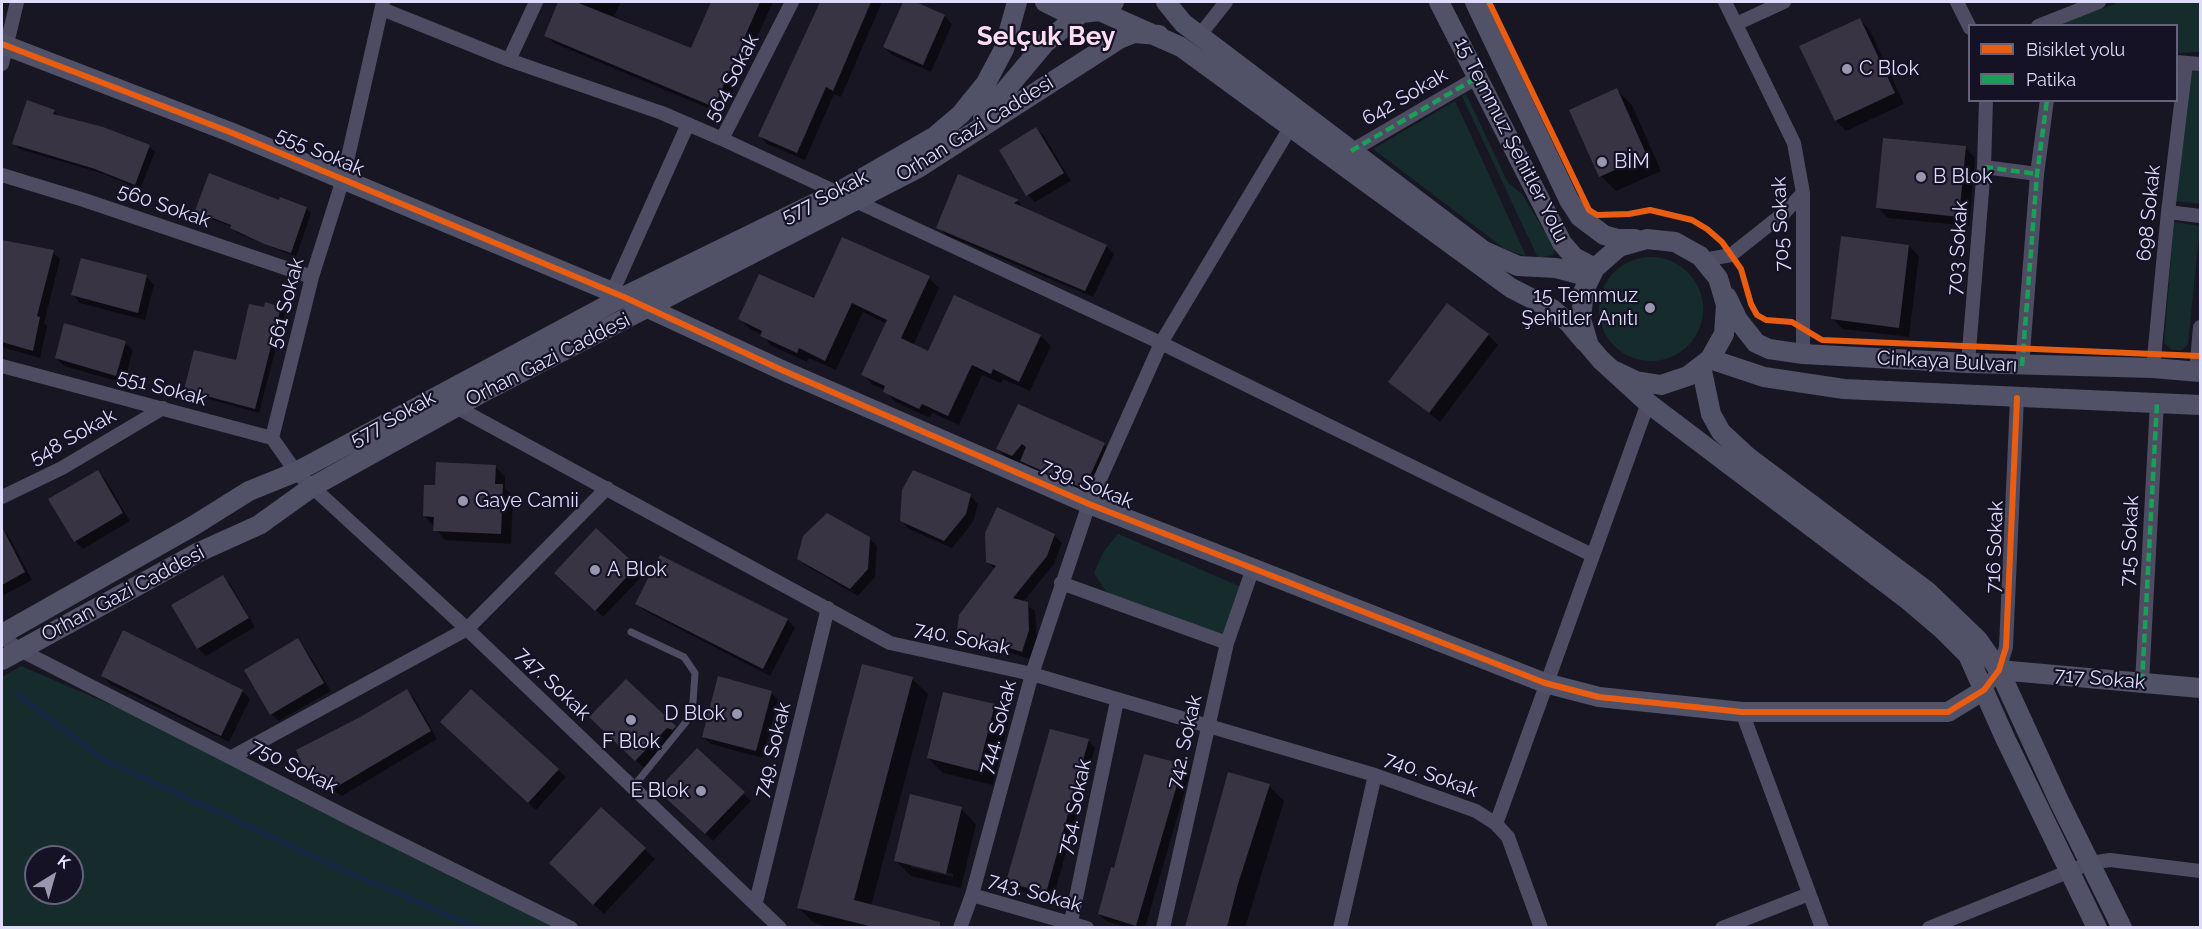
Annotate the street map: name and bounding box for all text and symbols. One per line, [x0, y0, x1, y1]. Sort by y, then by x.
district label: Selçuk Bey [977, 21, 1115, 53]
legend [1968, 24, 2178, 102]
street label: 564 Sokak [700, 30, 764, 126]
street label: 15 Temmuz Şehitler Yolu [1449, 34, 1573, 246]
text: Bisiklet yolu [2026, 39, 2125, 60]
place label: C Blok [1859, 57, 1919, 81]
marker: C Blok [1840, 62, 1854, 76]
street label: 642 Sokak [1358, 63, 1452, 131]
text: Patika [2026, 69, 2076, 90]
street label: Orhan Gazi Caddesi [892, 71, 1058, 187]
street label: 555 Sokak [272, 123, 368, 181]
place label: BİM [1614, 150, 1650, 174]
marker: BİM [1595, 155, 1609, 169]
street label: 698 Sokak [2132, 164, 2166, 262]
street label: 577 Sokak [778, 165, 872, 229]
place label: B Blok [1933, 165, 1993, 189]
marker: B Blok [1914, 170, 1928, 184]
street label: 705 Sokak [1767, 176, 1795, 272]
street label: 560 Sokak [115, 179, 213, 233]
street label: 703 Sokak [1943, 200, 1973, 296]
street label: 561 Sokak [262, 255, 310, 351]
place label: 15 Temmuz Şehitler Anıtı [1522, 284, 1638, 331]
marker: 15 Temmuz Şehitler Anıtı [1643, 301, 1657, 315]
street label: Orhan Gazi Caddesi [462, 308, 634, 412]
street label: Cinkaya Bulvarı [1876, 346, 2018, 378]
street label: 551 Sokak [115, 365, 209, 411]
street label: 577 Sokak [346, 386, 440, 452]
street label: 548 Sokak [26, 404, 120, 470]
street label: 739. Sokak [1037, 454, 1137, 514]
place label: Gaye Camii [475, 489, 579, 513]
marker: Gaye Camii [456, 494, 470, 508]
street label: 715 Sokak [2116, 495, 2144, 587]
street label: 716 Sokak [1981, 500, 2009, 594]
street label: Orhan Gazi Caddesi [37, 541, 209, 647]
place label: A Blok [607, 558, 667, 582]
marker: A Blok [588, 563, 602, 577]
street label: 740. Sokak [912, 617, 1012, 661]
street label: 747. Sokak [511, 642, 595, 726]
street label: 717 Sokak [2054, 663, 2146, 695]
street label: 744. Sokak [974, 677, 1022, 777]
street label: 742. Sokak [1163, 693, 1207, 791]
street label: 749. Sokak [750, 700, 796, 800]
place label: D Blok [664, 702, 725, 726]
marker: D Blok [730, 707, 744, 721]
marker: F Blok [624, 713, 638, 727]
place label: F Blok [602, 730, 660, 754]
street label: 750 Sokak [246, 735, 342, 799]
street label: 740. Sokak [1381, 747, 1481, 803]
street label: 754. Sokak [1053, 757, 1097, 857]
place label: E Blok [630, 779, 689, 803]
marker: E Blok [694, 784, 708, 798]
north arrow [24, 845, 84, 905]
text: K [54, 851, 74, 873]
street label: 743. Sokak [985, 868, 1085, 918]

